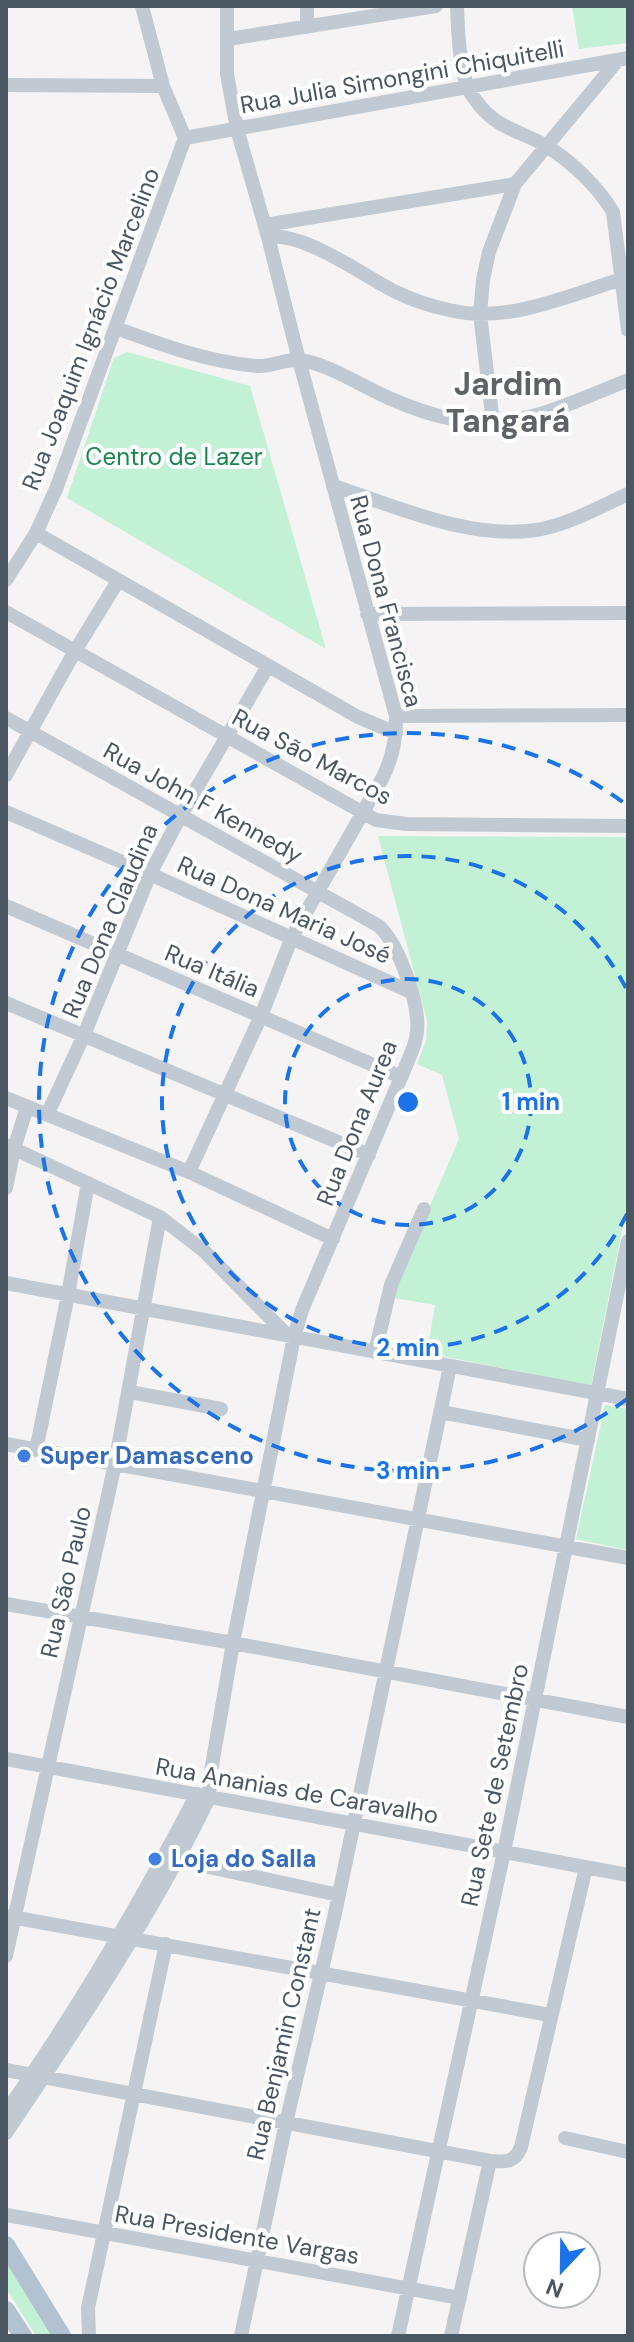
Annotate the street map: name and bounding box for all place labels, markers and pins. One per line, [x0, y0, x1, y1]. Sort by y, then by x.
centre of rings [394, 1088, 422, 1116]
place label: Super Damasceno [40, 1440, 254, 1471]
marker: Super Damasceno [15, 1447, 33, 1465]
place label: Loja do Salla [171, 1843, 316, 1874]
marker: Loja do Salla [146, 1850, 164, 1868]

